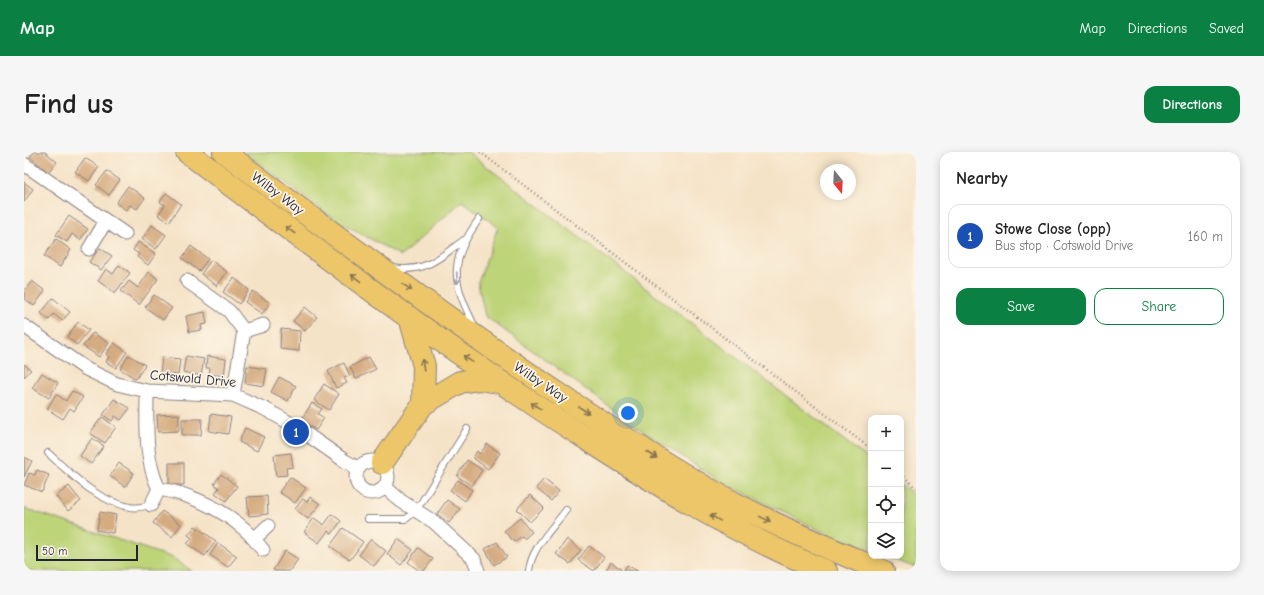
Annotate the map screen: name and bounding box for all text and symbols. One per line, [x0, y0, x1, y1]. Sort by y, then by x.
text: Map [20, 17, 55, 39]
text: Map [1079, 20, 1106, 37]
text: Directions [1128, 20, 1187, 37]
text: Saved [1209, 20, 1244, 37]
button: Directions [1144, 86, 1240, 123]
text: Find us [24, 88, 113, 120]
north arrow [820, 164, 856, 200]
street label: Wilby Way [248, 168, 308, 219]
text: Nearby [956, 169, 1007, 188]
text: Stowe Close (opp) [995, 220, 1111, 238]
one-way arrow [284, 226, 295, 234]
text: 1 [967, 229, 973, 244]
text: 160 m [1188, 229, 1223, 244]
text: Bus stop · Cotswold Drive [995, 238, 1133, 253]
one-way arrow [454, 271, 461, 284]
one-way arrow [351, 274, 362, 283]
one-way arrow [401, 283, 412, 292]
button: Save [956, 288, 1086, 325]
button: Share [1094, 288, 1224, 325]
one-way arrow [463, 355, 474, 363]
street label: Wilby Way [511, 358, 572, 407]
one-way arrow [419, 359, 427, 372]
street label: Cotswold Drive [149, 366, 237, 391]
one-way arrow [531, 402, 542, 410]
your location [618, 403, 638, 423]
one-way arrow [578, 406, 589, 414]
map controls [868, 415, 904, 559]
button: + [868, 415, 904, 451]
pin: 1 [283, 417, 309, 447]
one-way arrow [646, 451, 657, 459]
button: − [868, 451, 904, 487]
button: locate [868, 487, 904, 523]
one-way arrow [709, 513, 721, 521]
one-way arrow [759, 516, 771, 523]
button: layers [868, 523, 904, 559]
scale bar [36, 543, 138, 562]
text: 50 m [42, 545, 67, 558]

